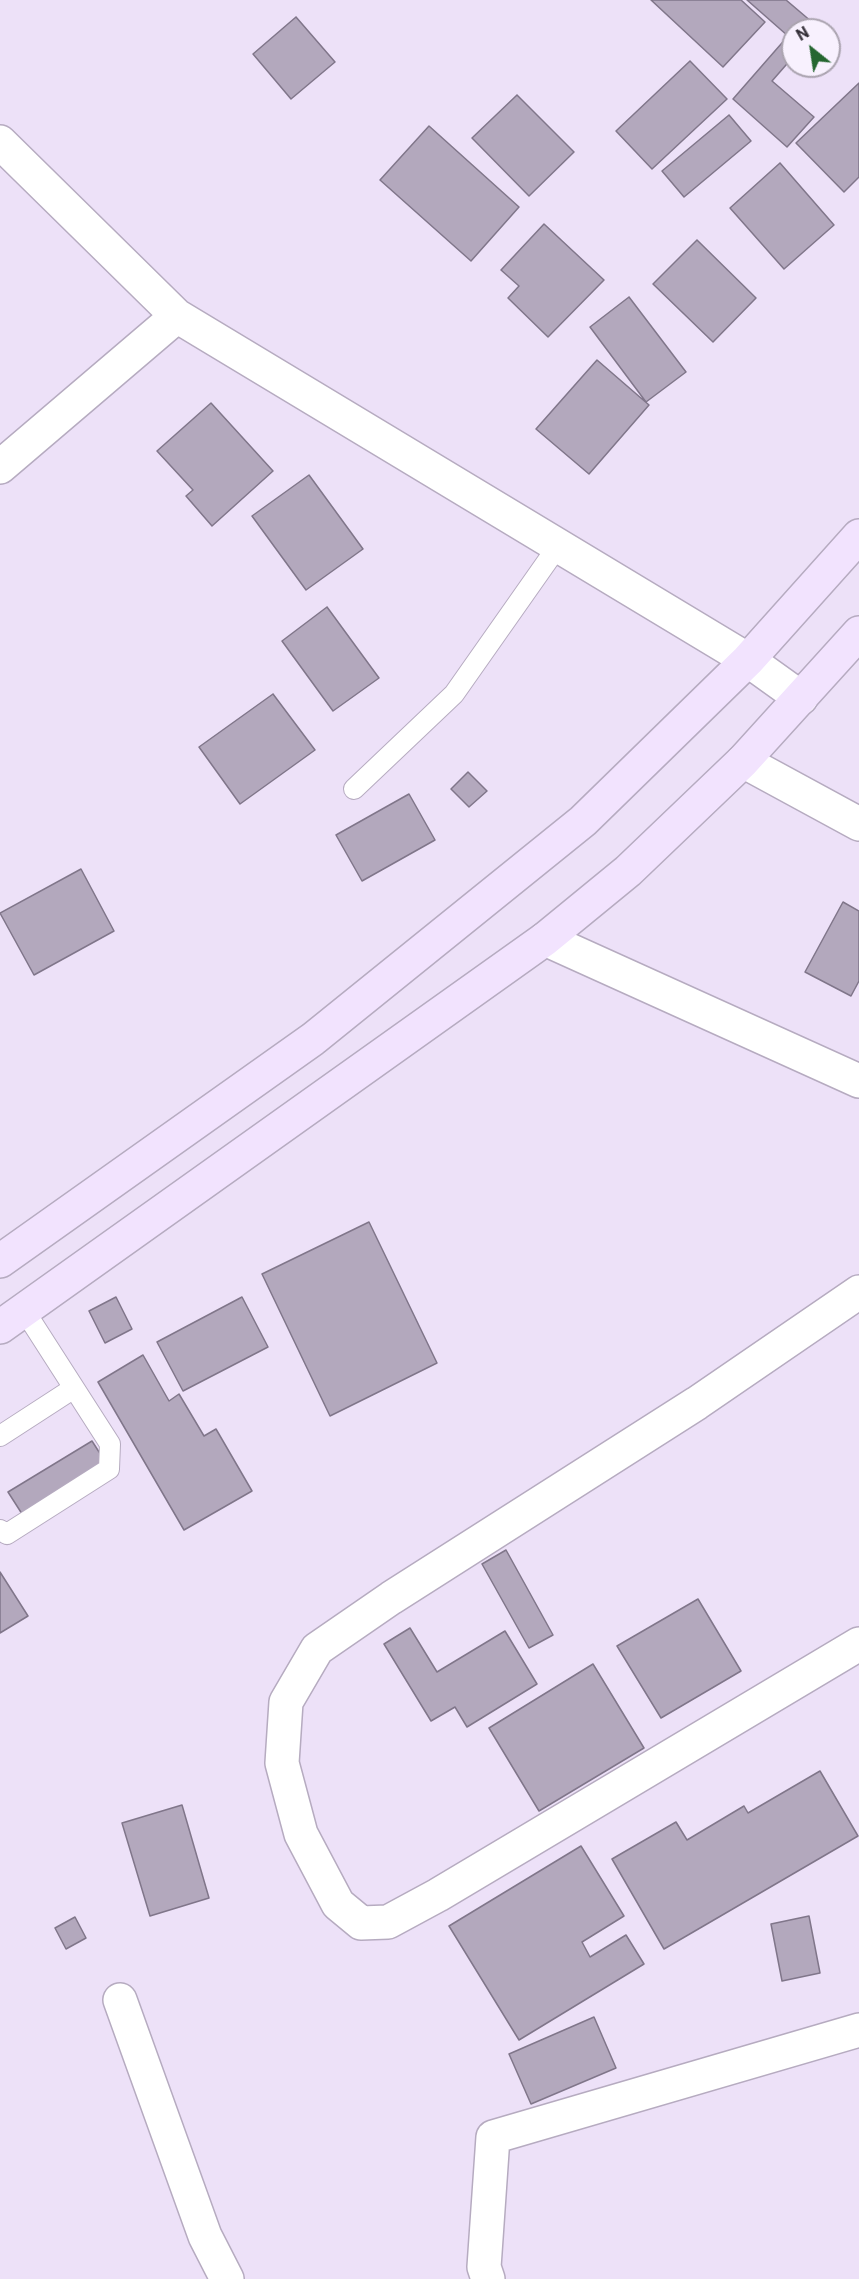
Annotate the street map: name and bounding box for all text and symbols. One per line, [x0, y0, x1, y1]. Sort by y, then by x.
north arrow [781, 18, 841, 78]
text: N [793, 23, 812, 45]

